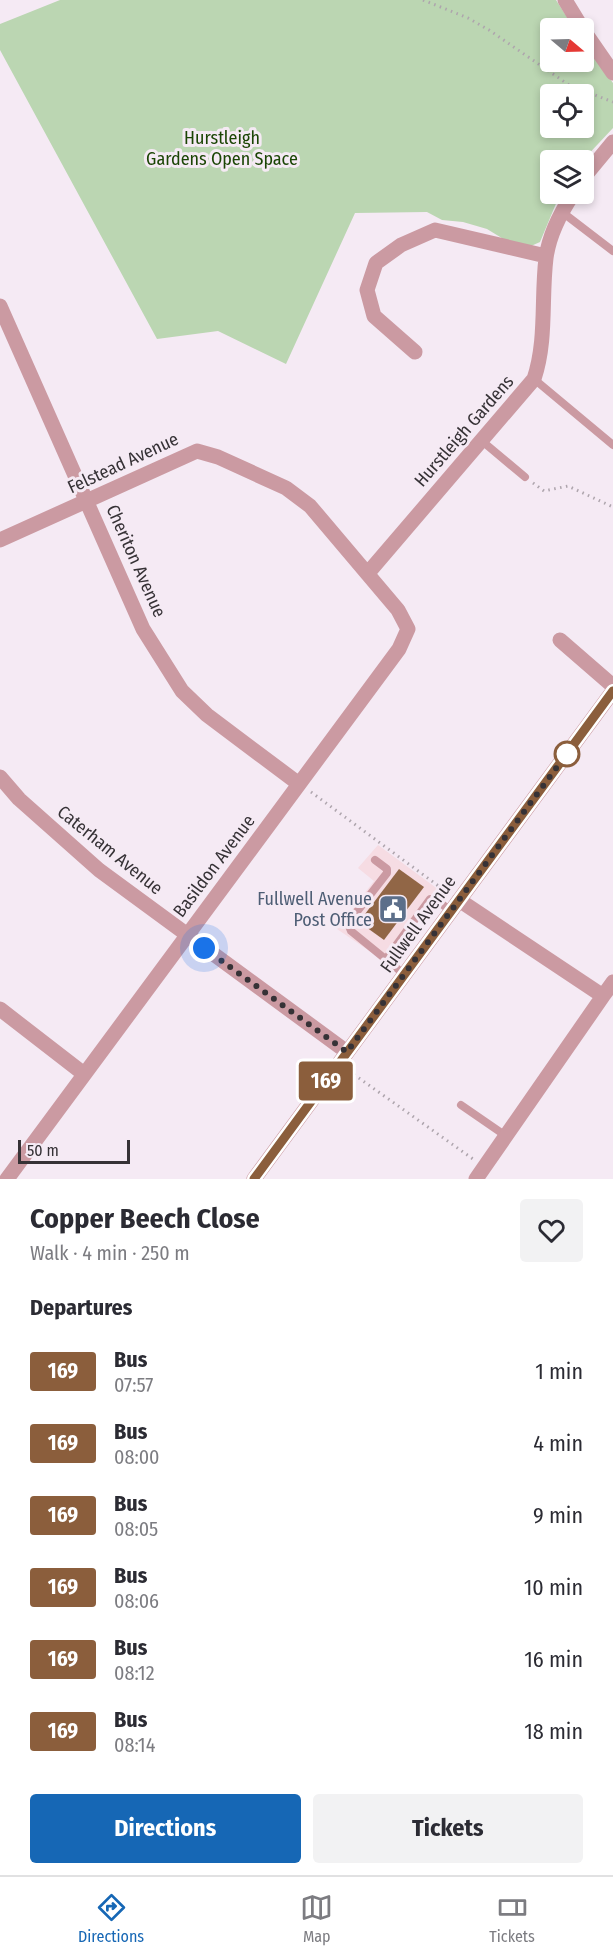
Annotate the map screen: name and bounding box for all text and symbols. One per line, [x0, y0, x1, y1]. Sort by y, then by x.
north arrow [540, 18, 594, 72]
map controls [540, 18, 594, 204]
button: locate [540, 84, 594, 138]
park label: Hurstleigh Gardens Open Space [146, 127, 298, 170]
button: layers [540, 150, 594, 204]
street label: Hurstleigh Gardens [410, 370, 519, 491]
street label: Felstead Avenue [64, 428, 182, 498]
street label: Cheriton Avenue [101, 501, 171, 621]
unlabelled marker [554, 741, 580, 767]
street label: Caterham Avenue [53, 801, 167, 899]
street label: Basildon Avenue [168, 810, 260, 921]
street label: Fullwell Avenue [375, 871, 461, 977]
place label: Fullwell Avenue Post Office [257, 888, 372, 931]
public building icon: Fullwell Avenue Post Office [377, 893, 409, 925]
your location [189, 933, 219, 963]
line badge: 169 [292, 1062, 360, 1100]
text: 169 [311, 1068, 341, 1094]
scale bar [18, 1137, 130, 1164]
text: 50 m [27, 1141, 59, 1160]
button: heart [520, 1199, 583, 1262]
text: Copper Beech Close [30, 1202, 260, 1235]
text: Walk · 4 min · 250 m [30, 1241, 190, 1265]
text: Departures [30, 1294, 132, 1321]
text: Bus [114, 1346, 147, 1373]
text: 169 [48, 1358, 78, 1384]
text: 1 min [535, 1358, 583, 1385]
text: 07:57 [114, 1373, 153, 1397]
text: Bus [114, 1418, 147, 1445]
text: 169 [48, 1430, 78, 1456]
text: 4 min [533, 1430, 583, 1457]
text: 08:00 [114, 1445, 160, 1469]
text: Bus [114, 1490, 147, 1517]
text: 169 [48, 1502, 78, 1528]
text: 9 min [533, 1502, 583, 1529]
text: 08:05 [114, 1517, 158, 1541]
text: Bus [114, 1562, 147, 1589]
text: 169 [48, 1574, 78, 1600]
text: 10 min [524, 1574, 583, 1601]
text: 08:06 [114, 1589, 159, 1613]
text: Bus [114, 1634, 147, 1661]
text: 169 [48, 1646, 78, 1672]
text: 16 min [524, 1646, 583, 1673]
text: 08:12 [114, 1661, 154, 1685]
text: Bus [114, 1706, 147, 1733]
text: 169 [48, 1718, 78, 1744]
text: 18 min [524, 1718, 583, 1745]
text: 08:14 [114, 1733, 155, 1757]
button: Directions [30, 1794, 301, 1863]
button: Tickets [313, 1794, 583, 1863]
tab: Directions [78, 1891, 144, 1946]
tab: Map [300, 1891, 333, 1946]
tab: Tickets [489, 1891, 535, 1946]

